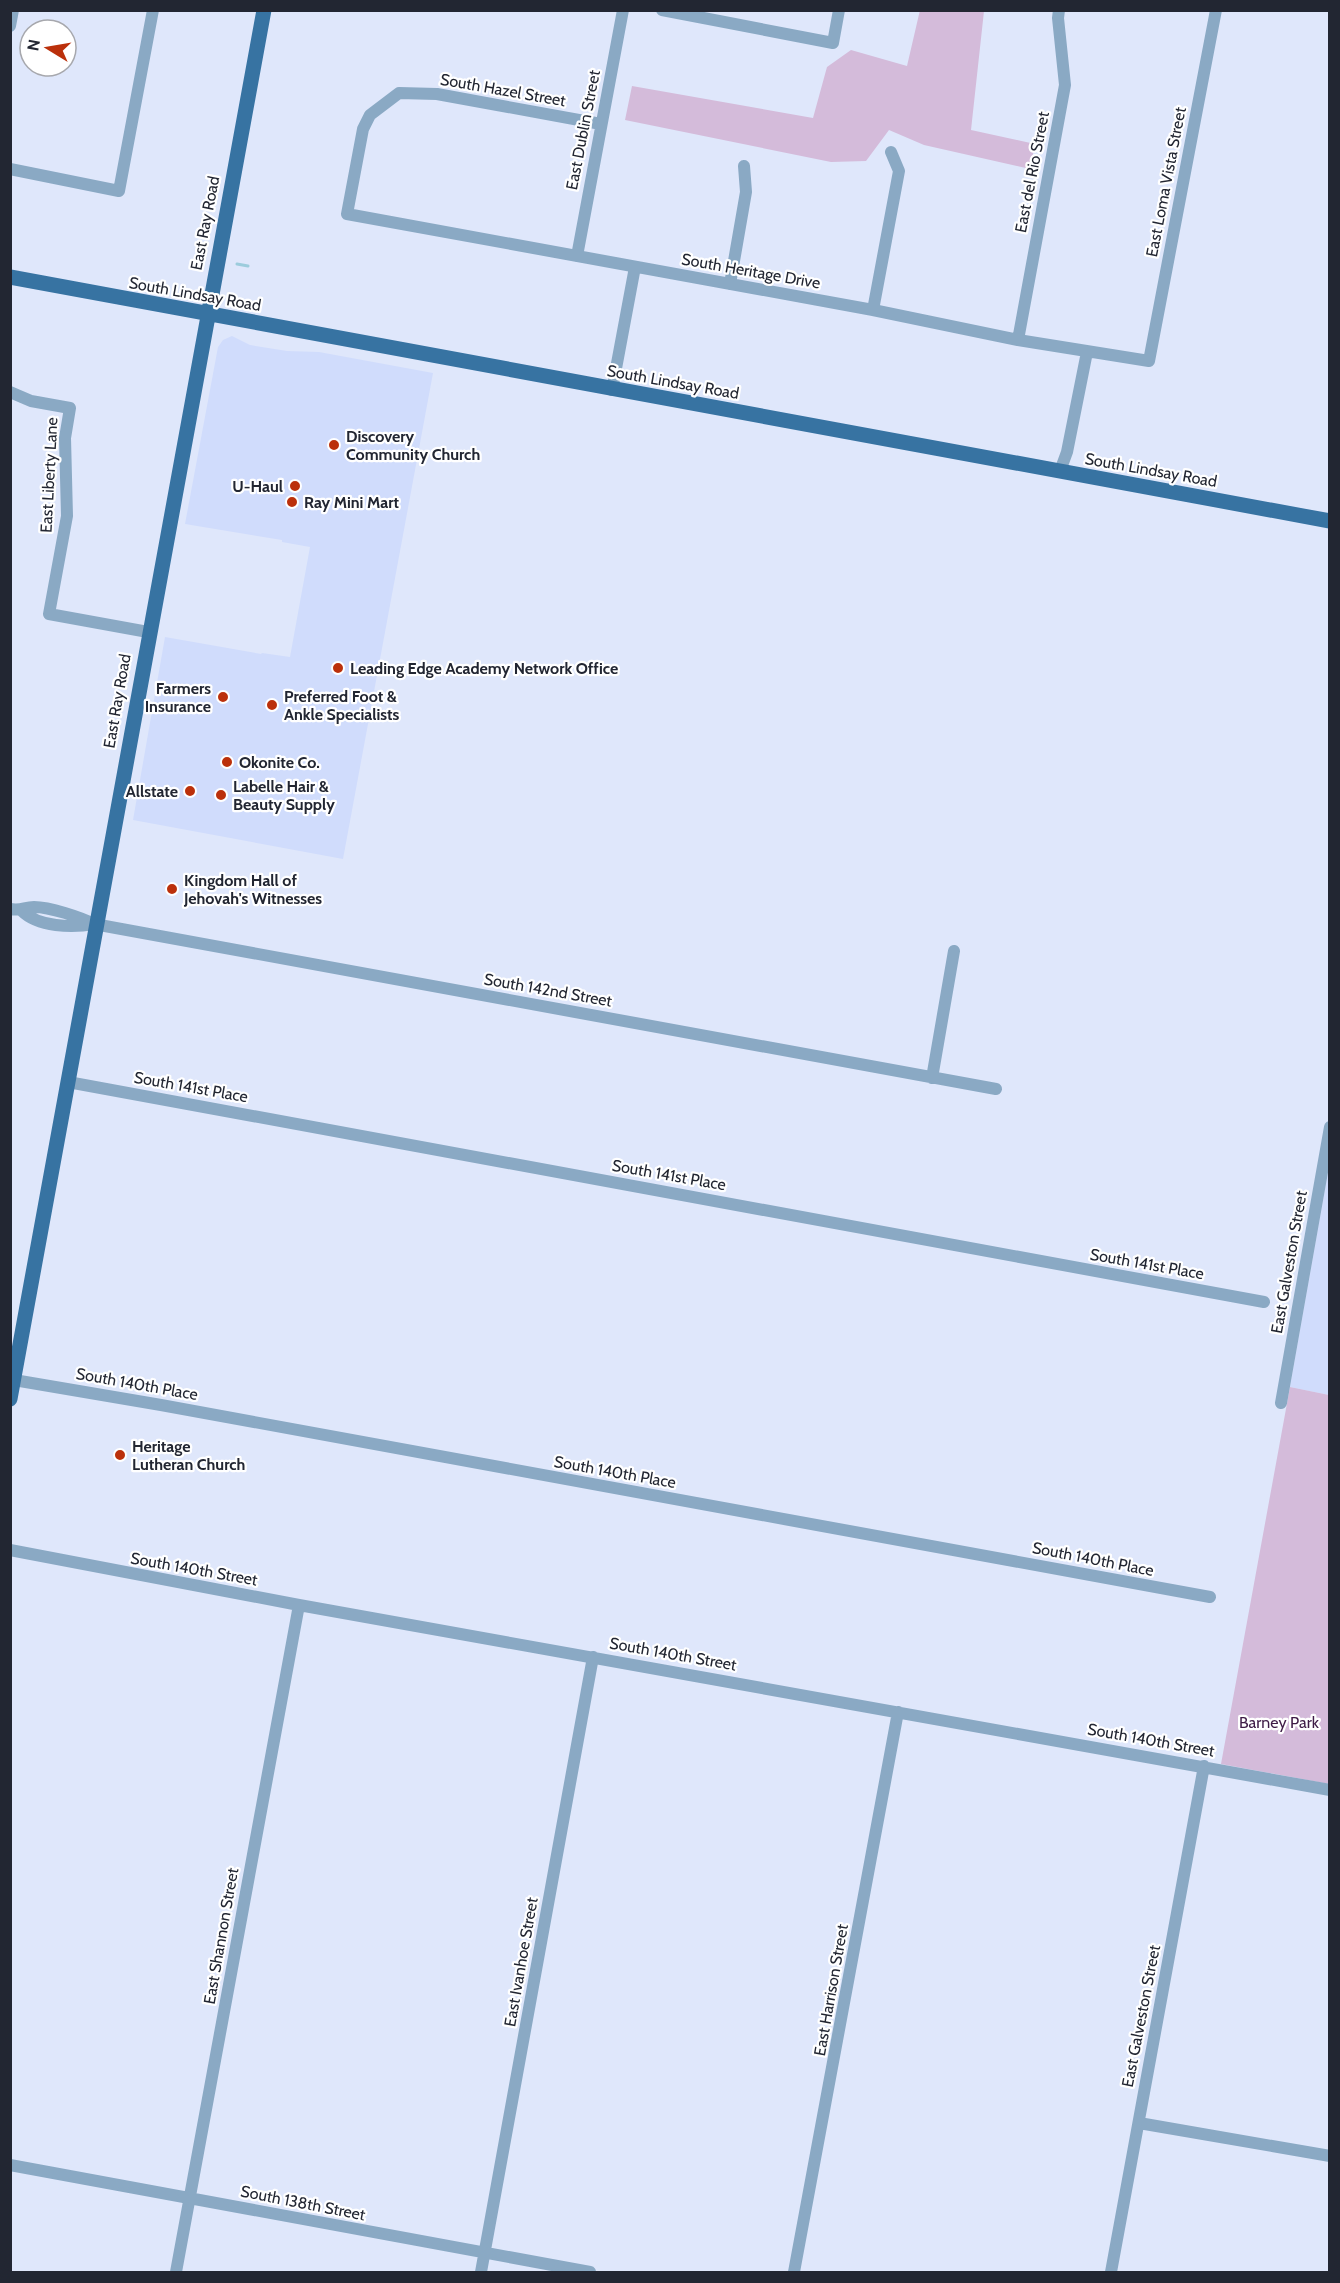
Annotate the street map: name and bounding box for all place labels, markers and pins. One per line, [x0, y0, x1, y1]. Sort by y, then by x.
place label: Discovery Community Church [346, 427, 480, 464]
marker: Discovery Community Church [327, 438, 341, 452]
place label: U-Haul [232, 477, 283, 496]
marker: U-Haul [288, 479, 302, 493]
place label: Ray Mini Mart [304, 493, 400, 512]
marker: Ray Mini Mart [285, 495, 299, 509]
place label: Leading Edge Academy Network Office [350, 659, 618, 678]
marker: Leading Edge Academy Network Office [331, 661, 345, 675]
place label: Farmers Insurance [145, 679, 211, 716]
place label: Preferred Foot & Ankle Specialists [284, 687, 400, 724]
marker: Farmers Insurance [216, 690, 230, 704]
marker: Preferred Foot & Ankle Specialists [265, 698, 279, 712]
place label: Okonite Co. [239, 753, 320, 772]
marker: Okonite Co. [220, 755, 234, 769]
place label: Labelle Hair & Beauty Supply [233, 777, 335, 814]
place label: Allstate [126, 782, 178, 801]
marker: Allstate [183, 784, 197, 798]
marker: Labelle Hair & Beauty Supply [214, 788, 228, 802]
place label: Kingdom Hall of Jehovah's Witnesses [183, 871, 322, 908]
marker: Kingdom Hall of Jehovah's Witnesses [165, 882, 179, 896]
place label: Heritage Lutheran Church [132, 1437, 245, 1474]
marker: Heritage Lutheran Church [113, 1448, 127, 1462]

